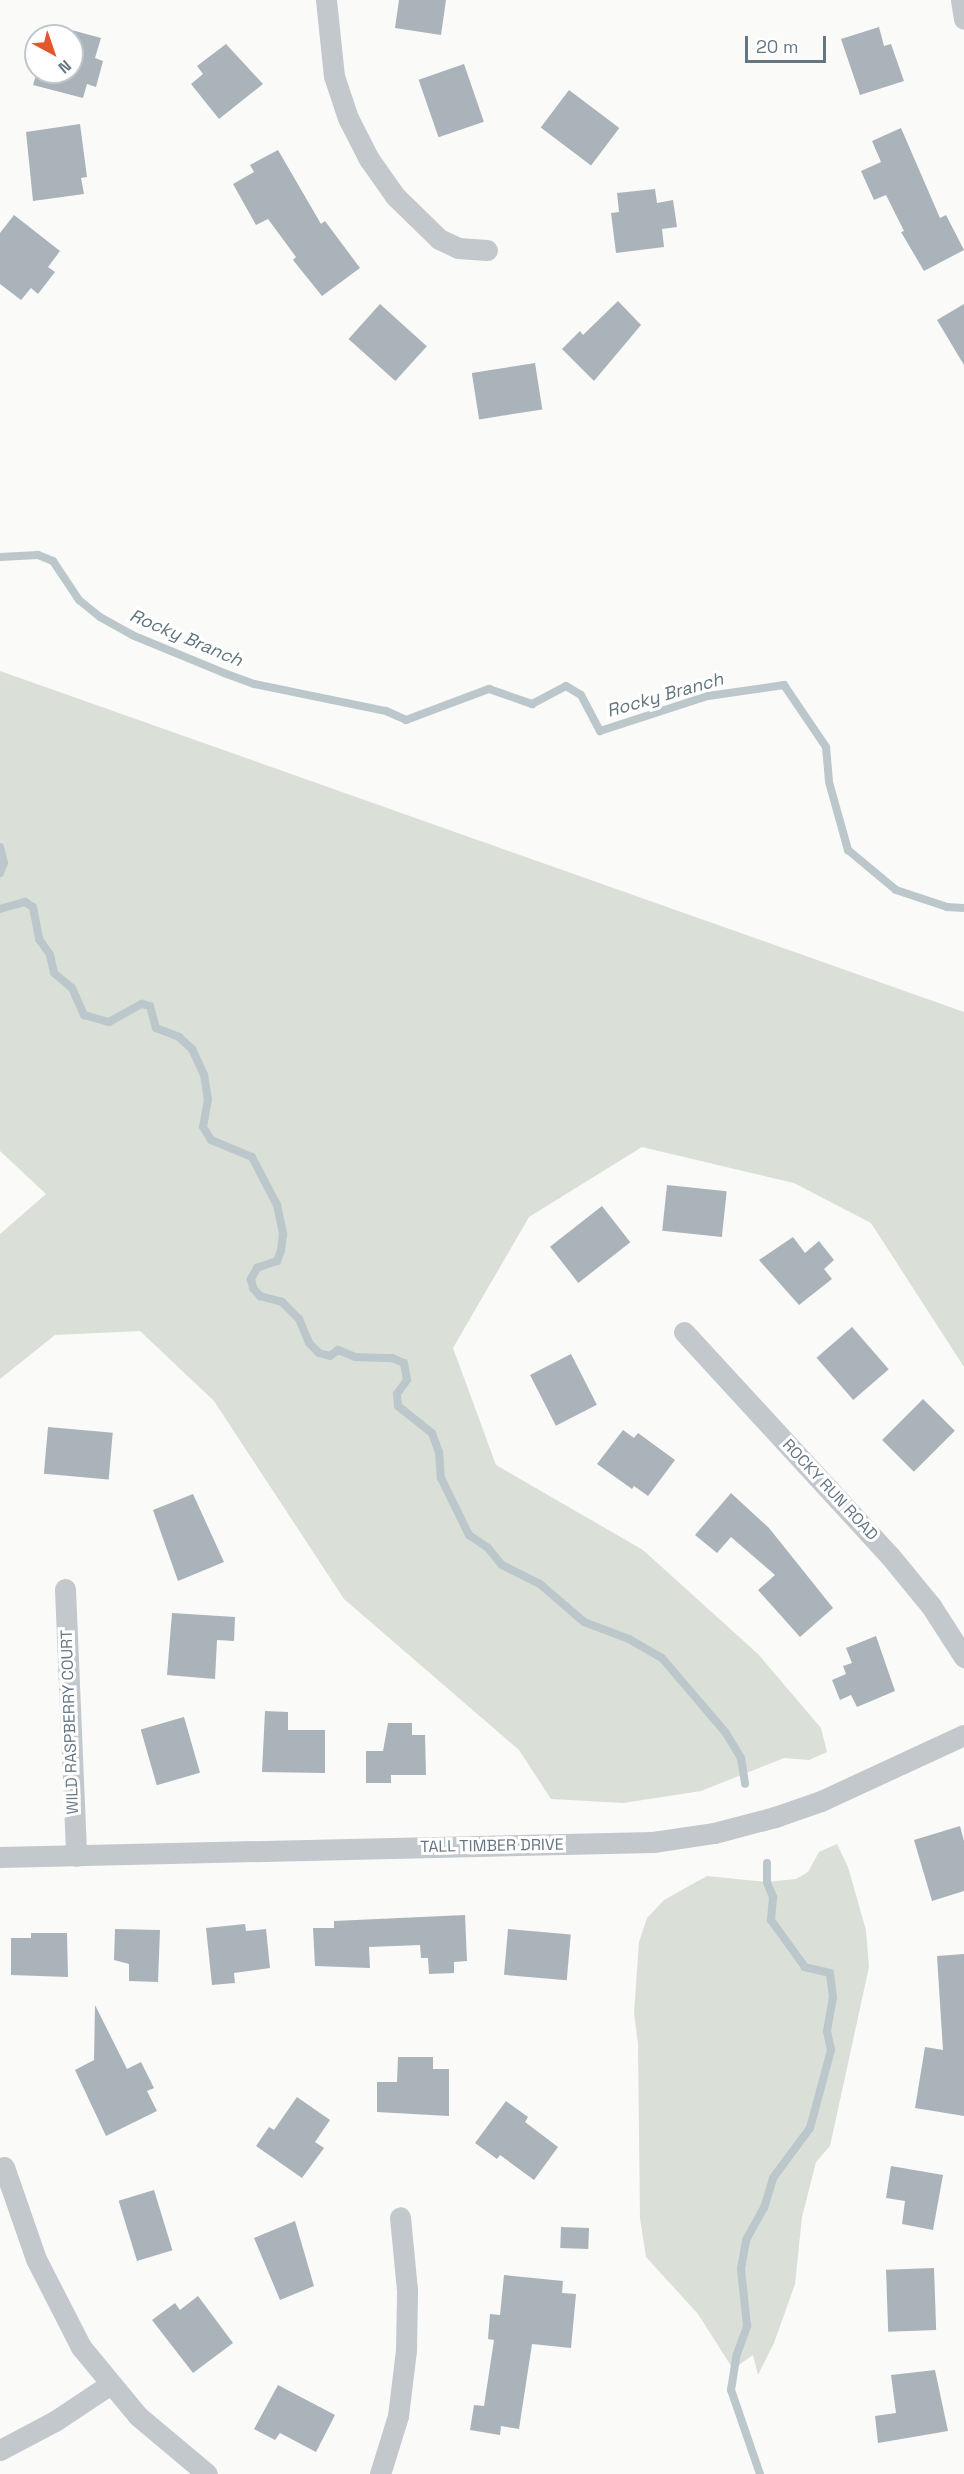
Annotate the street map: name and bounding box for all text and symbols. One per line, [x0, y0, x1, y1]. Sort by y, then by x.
north arrow [24, 24, 84, 84]
scale bar [748, 24, 829, 62]
text: 20 m [756, 35, 799, 58]
text: N [54, 55, 75, 78]
water label: Rocky Branch [126, 605, 246, 671]
water label: Rocky Branch [604, 668, 726, 722]
street label: ROCKY RUN ROAD [778, 1435, 882, 1545]
street label: WILD RASPBERRY COURT [57, 1629, 83, 1815]
street label: TALL TIMBER DRIVE [420, 1835, 564, 1857]

